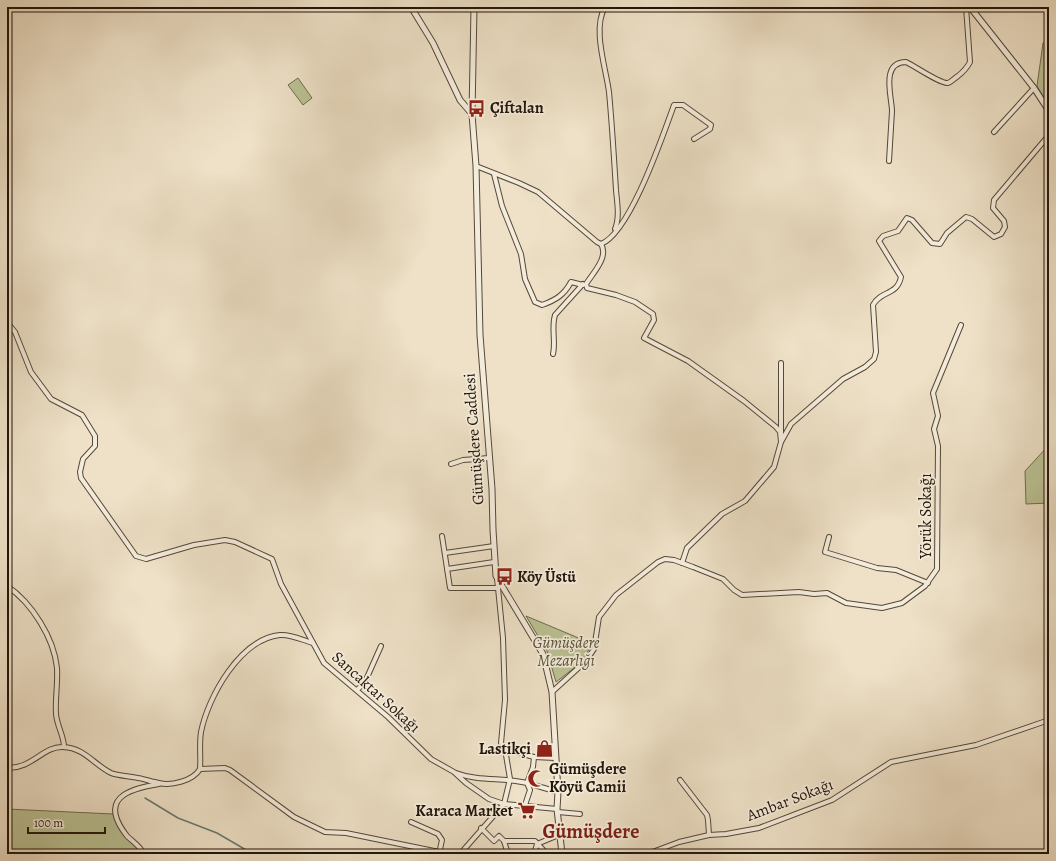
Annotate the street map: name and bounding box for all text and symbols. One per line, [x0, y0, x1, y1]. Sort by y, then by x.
place label: Çiftalan [490, 97, 544, 119]
bus stop icon: Çiftalan [467, 98, 487, 118]
street label: Gümüşdere Caddesi [458, 372, 490, 506]
street label: Yörük Sokağı [915, 473, 937, 560]
place label: Köy Üstü [517, 566, 576, 588]
bus stop icon: Köy Üstü [494, 567, 514, 587]
park label: Gümüşdere Mezarlığı [532, 632, 600, 672]
street label: Sancaktar Sokağı [327, 646, 425, 738]
place label: Lastikçi [479, 738, 531, 760]
shop icon: Lastikçi [534, 739, 554, 759]
place label: Gümüşdere Köyü Camii [549, 758, 626, 798]
mosque icon: Gümüşdere Köyü Camii [526, 768, 546, 788]
street label: Ambar Sokağı [743, 773, 836, 827]
place label: Karaca Market [415, 800, 514, 822]
supermarket icon: Karaca Market [516, 801, 536, 821]
scale bar [28, 809, 105, 835]
text: 100 m [34, 815, 63, 831]
district label: Gümüşdere [543, 818, 639, 845]

